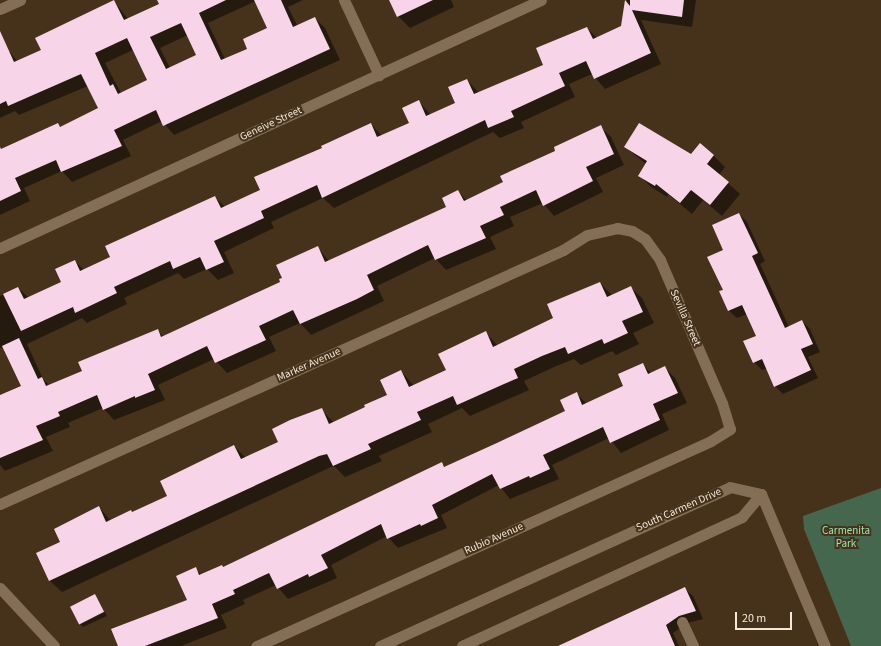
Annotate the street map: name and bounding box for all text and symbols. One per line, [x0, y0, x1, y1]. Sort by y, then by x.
street label: Geneive Street [238, 104, 304, 144]
street label: Sevilla Street [667, 288, 703, 348]
street label: Marker Avenue [275, 345, 343, 385]
street label: South Carmen Drive [634, 485, 724, 535]
street label: Rubio Avenue [462, 520, 526, 558]
park label: Carmenita Park [822, 525, 870, 551]
scale bar [737, 604, 794, 630]
text: 20 m [742, 610, 766, 627]

